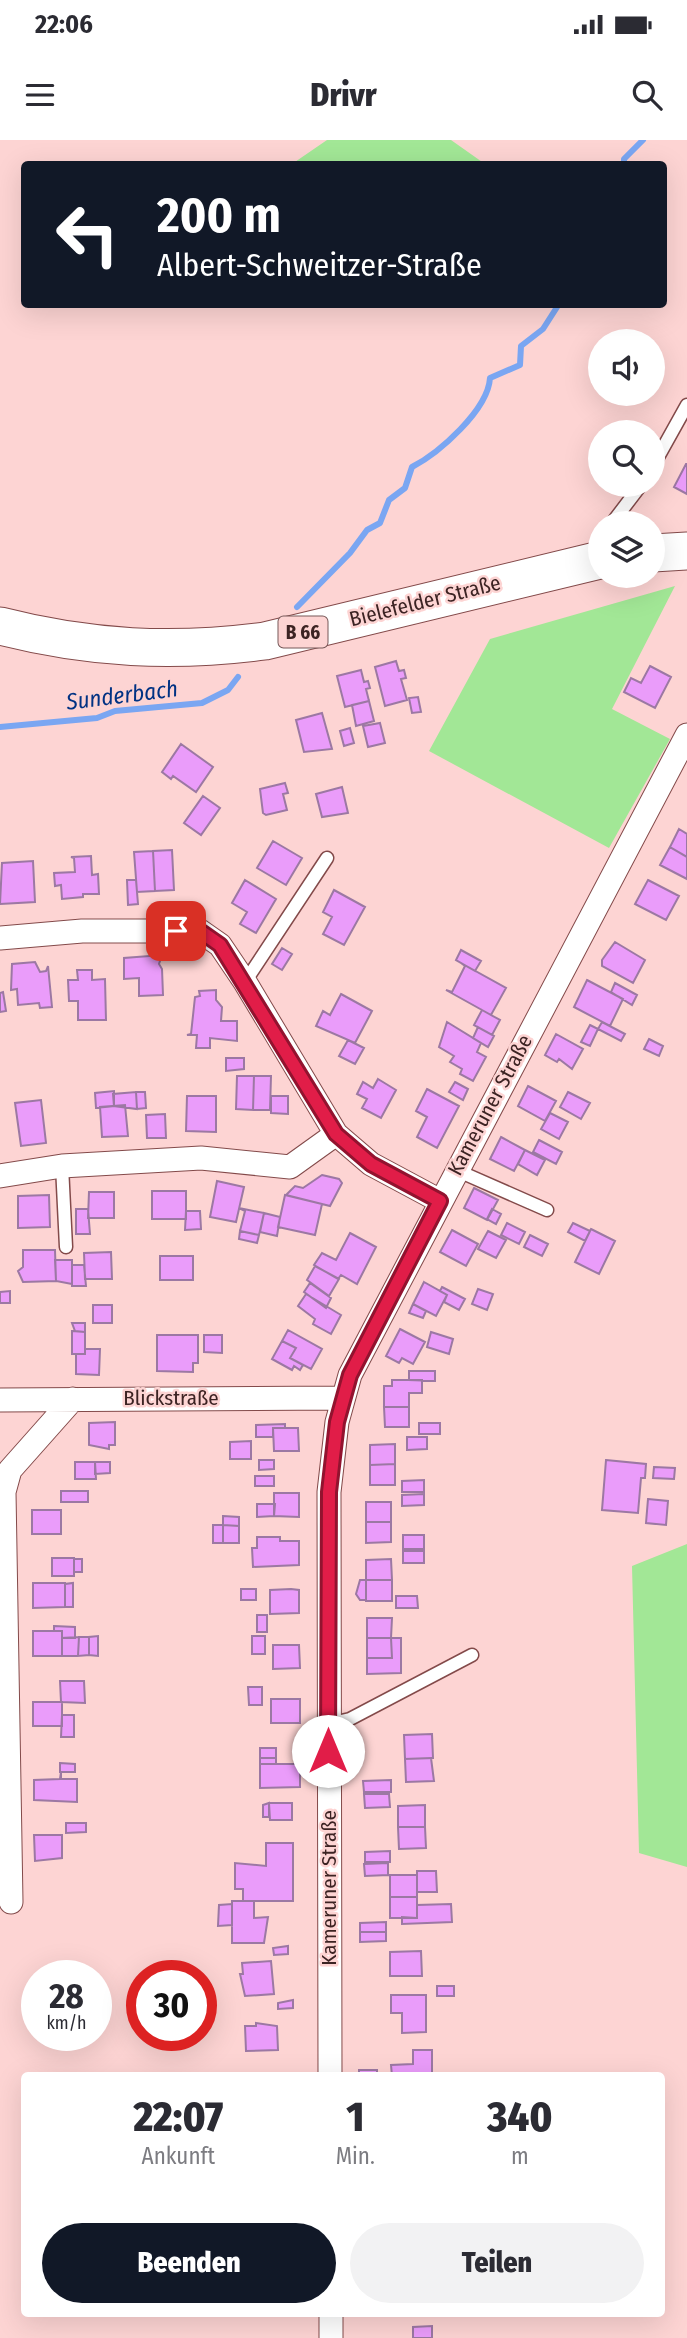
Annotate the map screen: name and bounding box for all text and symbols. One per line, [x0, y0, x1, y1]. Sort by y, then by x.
text: 22:06 [35, 9, 93, 40]
icon: menu [21, 76, 59, 114]
text: Drivr [310, 76, 377, 114]
icon: search [628, 76, 666, 114]
text: 200 m [157, 186, 281, 245]
icon: left [42, 189, 133, 280]
text: Albert-Schweitzer-Straße [157, 246, 482, 284]
map controls [588, 329, 665, 588]
button: sound [588, 329, 665, 406]
button: search [588, 420, 665, 497]
button: layers [588, 511, 665, 588]
street label: Bielefelder Straße [347, 570, 503, 632]
road number: B 66 [278, 617, 328, 648]
water label: Sunderbach [64, 674, 179, 716]
pin [146, 901, 206, 961]
icon: arrive [157, 912, 195, 950]
street label: Kameruner Straße [442, 1030, 538, 1180]
street label: Blickstraße [123, 1385, 219, 1411]
position arrow [291, 1714, 365, 1788]
street label: Kameruner Straße [316, 1810, 342, 1966]
speed limit sign: 30 [126, 1960, 217, 2051]
text: 28 [49, 1975, 84, 2017]
text: km/h [46, 2012, 87, 2034]
text: 22:07 [133, 2092, 223, 2142]
text: 1 [346, 2092, 364, 2142]
text: 340 [487, 2092, 553, 2142]
text: Ankunft [142, 2142, 215, 2170]
text: Min. [336, 2142, 375, 2170]
text: m [511, 2142, 529, 2170]
button: Beenden [42, 2223, 336, 2303]
button: Teilen [350, 2223, 644, 2303]

